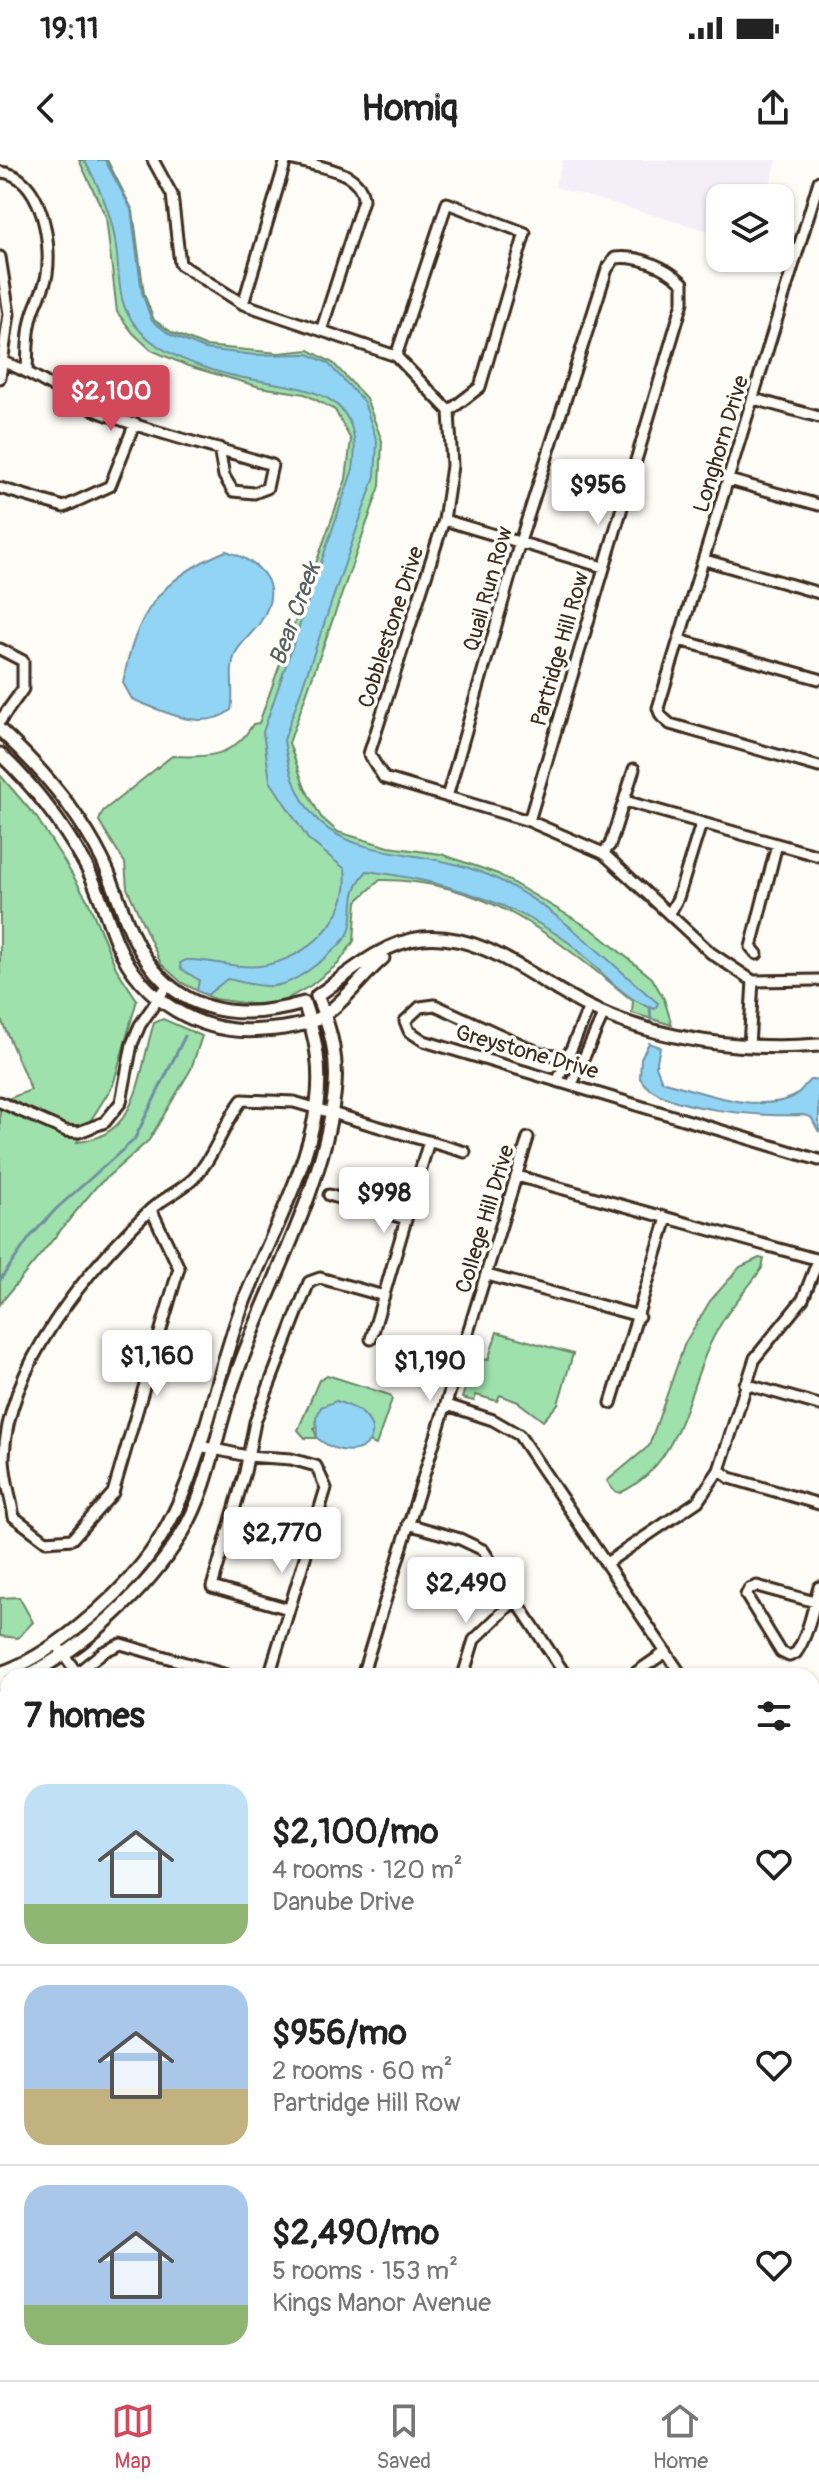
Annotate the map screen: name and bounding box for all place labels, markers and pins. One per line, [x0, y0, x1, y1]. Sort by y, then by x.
pin: $2,100 [46, 365, 176, 433]
pin: $956 [551, 459, 645, 527]
pin: $998 [337, 1167, 431, 1235]
pin: $1,160 [92, 1330, 222, 1398]
pin: $1,190 [365, 1335, 495, 1403]
pin: $2,770 [217, 1507, 347, 1575]
pin: $2,490 [401, 1557, 531, 1625]

